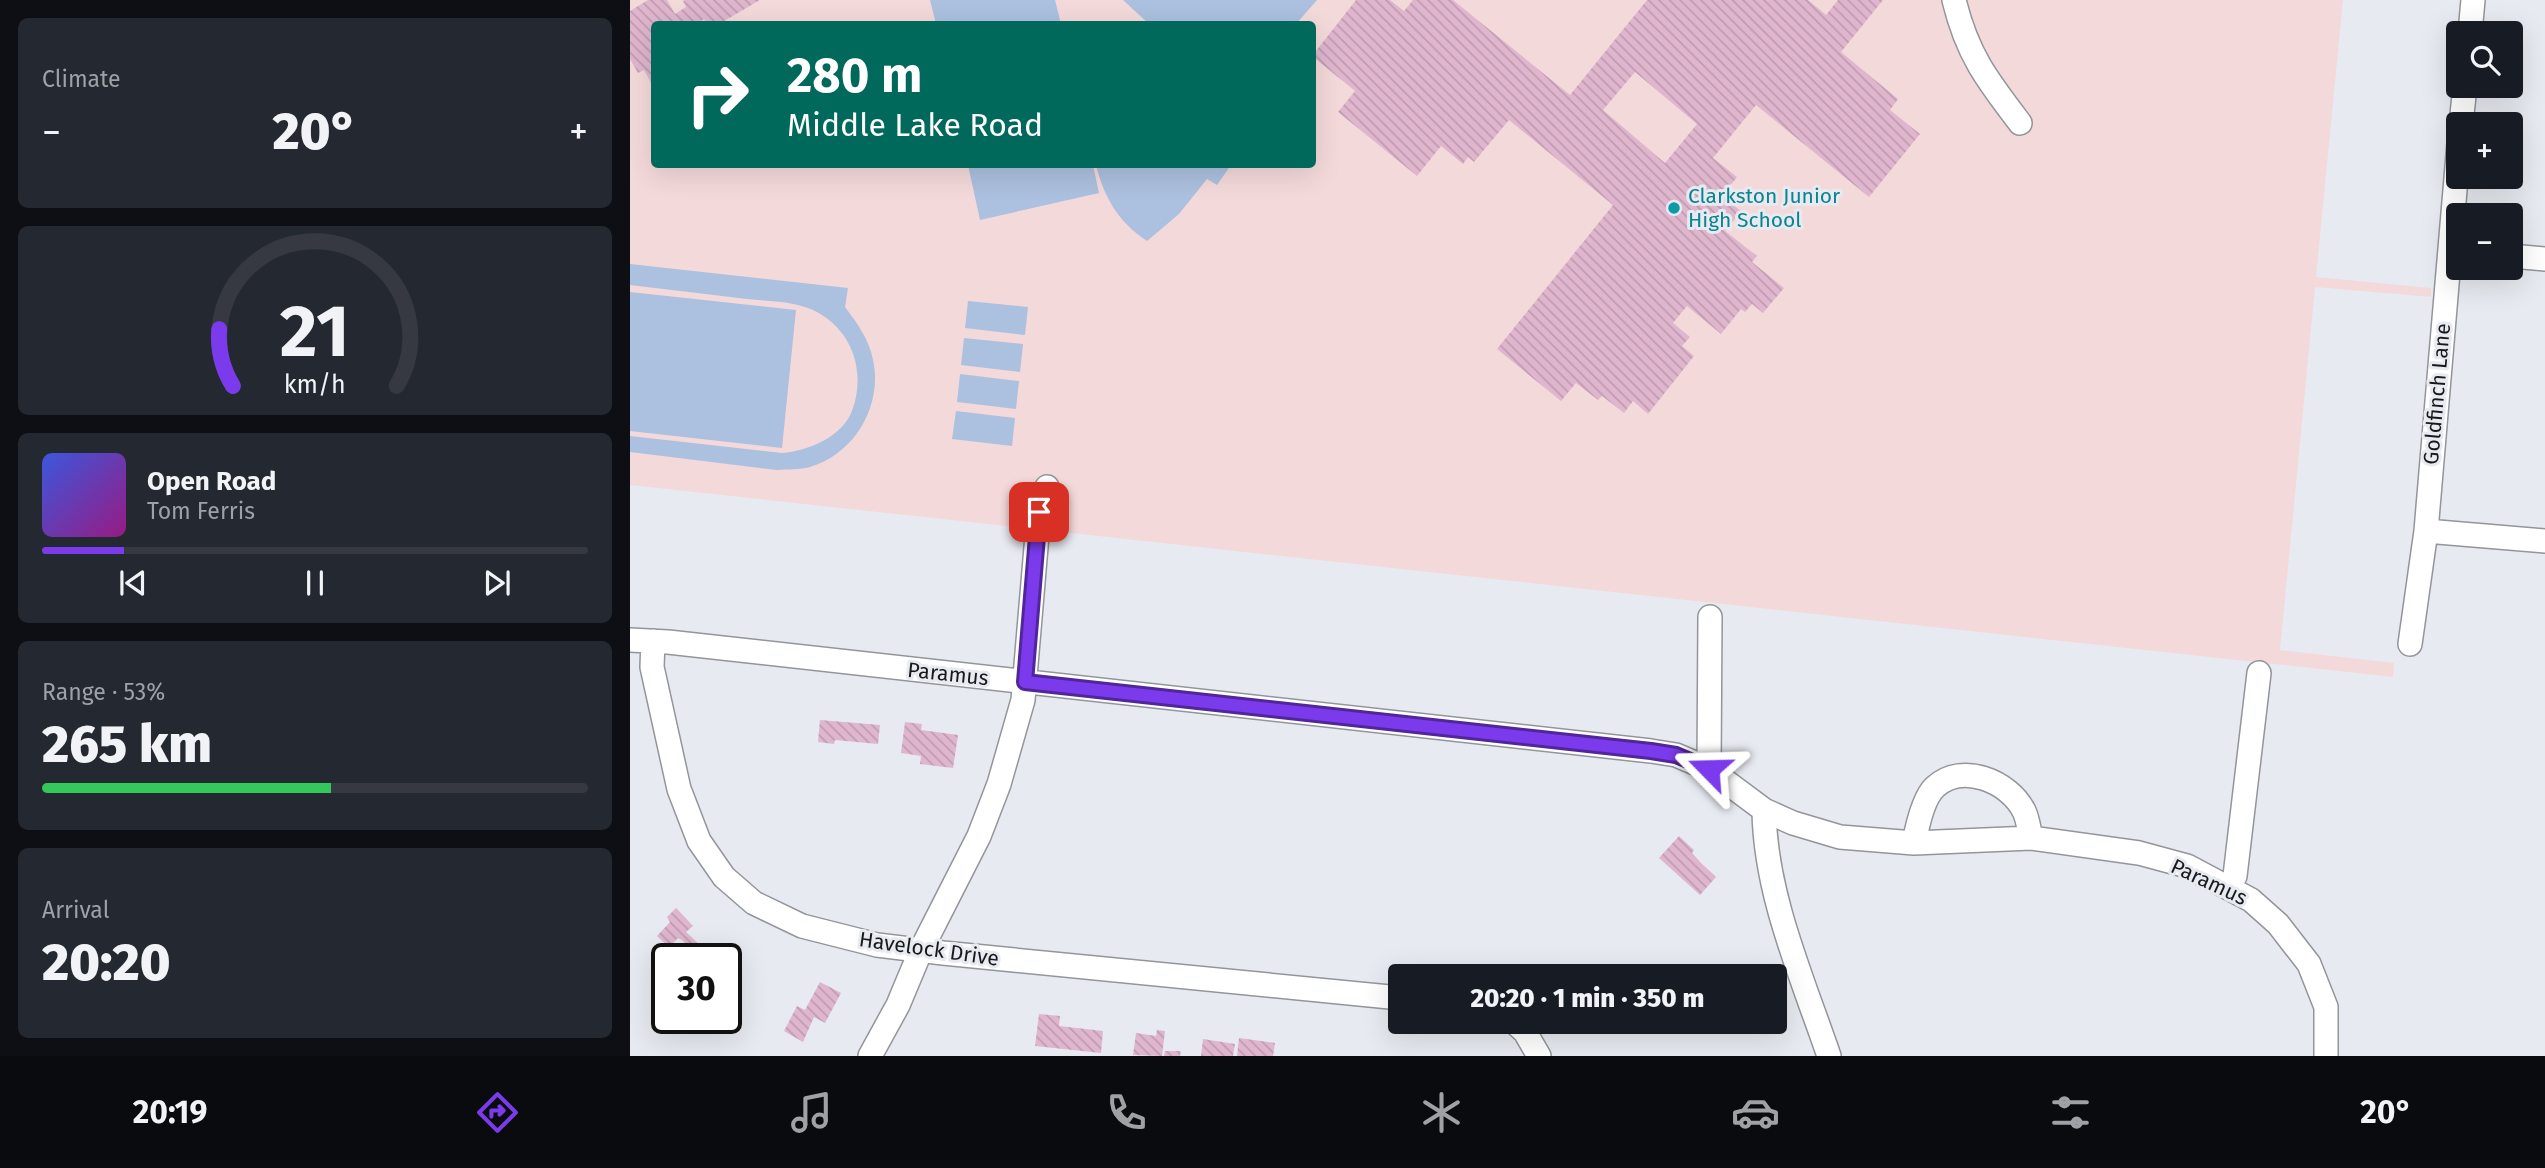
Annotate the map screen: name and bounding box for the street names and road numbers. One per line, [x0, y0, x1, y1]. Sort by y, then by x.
street label: Goldfinch Lane [2418, 322, 2456, 466]
street label: Paramus [906, 657, 990, 691]
street label: Paramus [2167, 853, 2252, 911]
street label: Havelock Drive [857, 926, 1001, 972]

